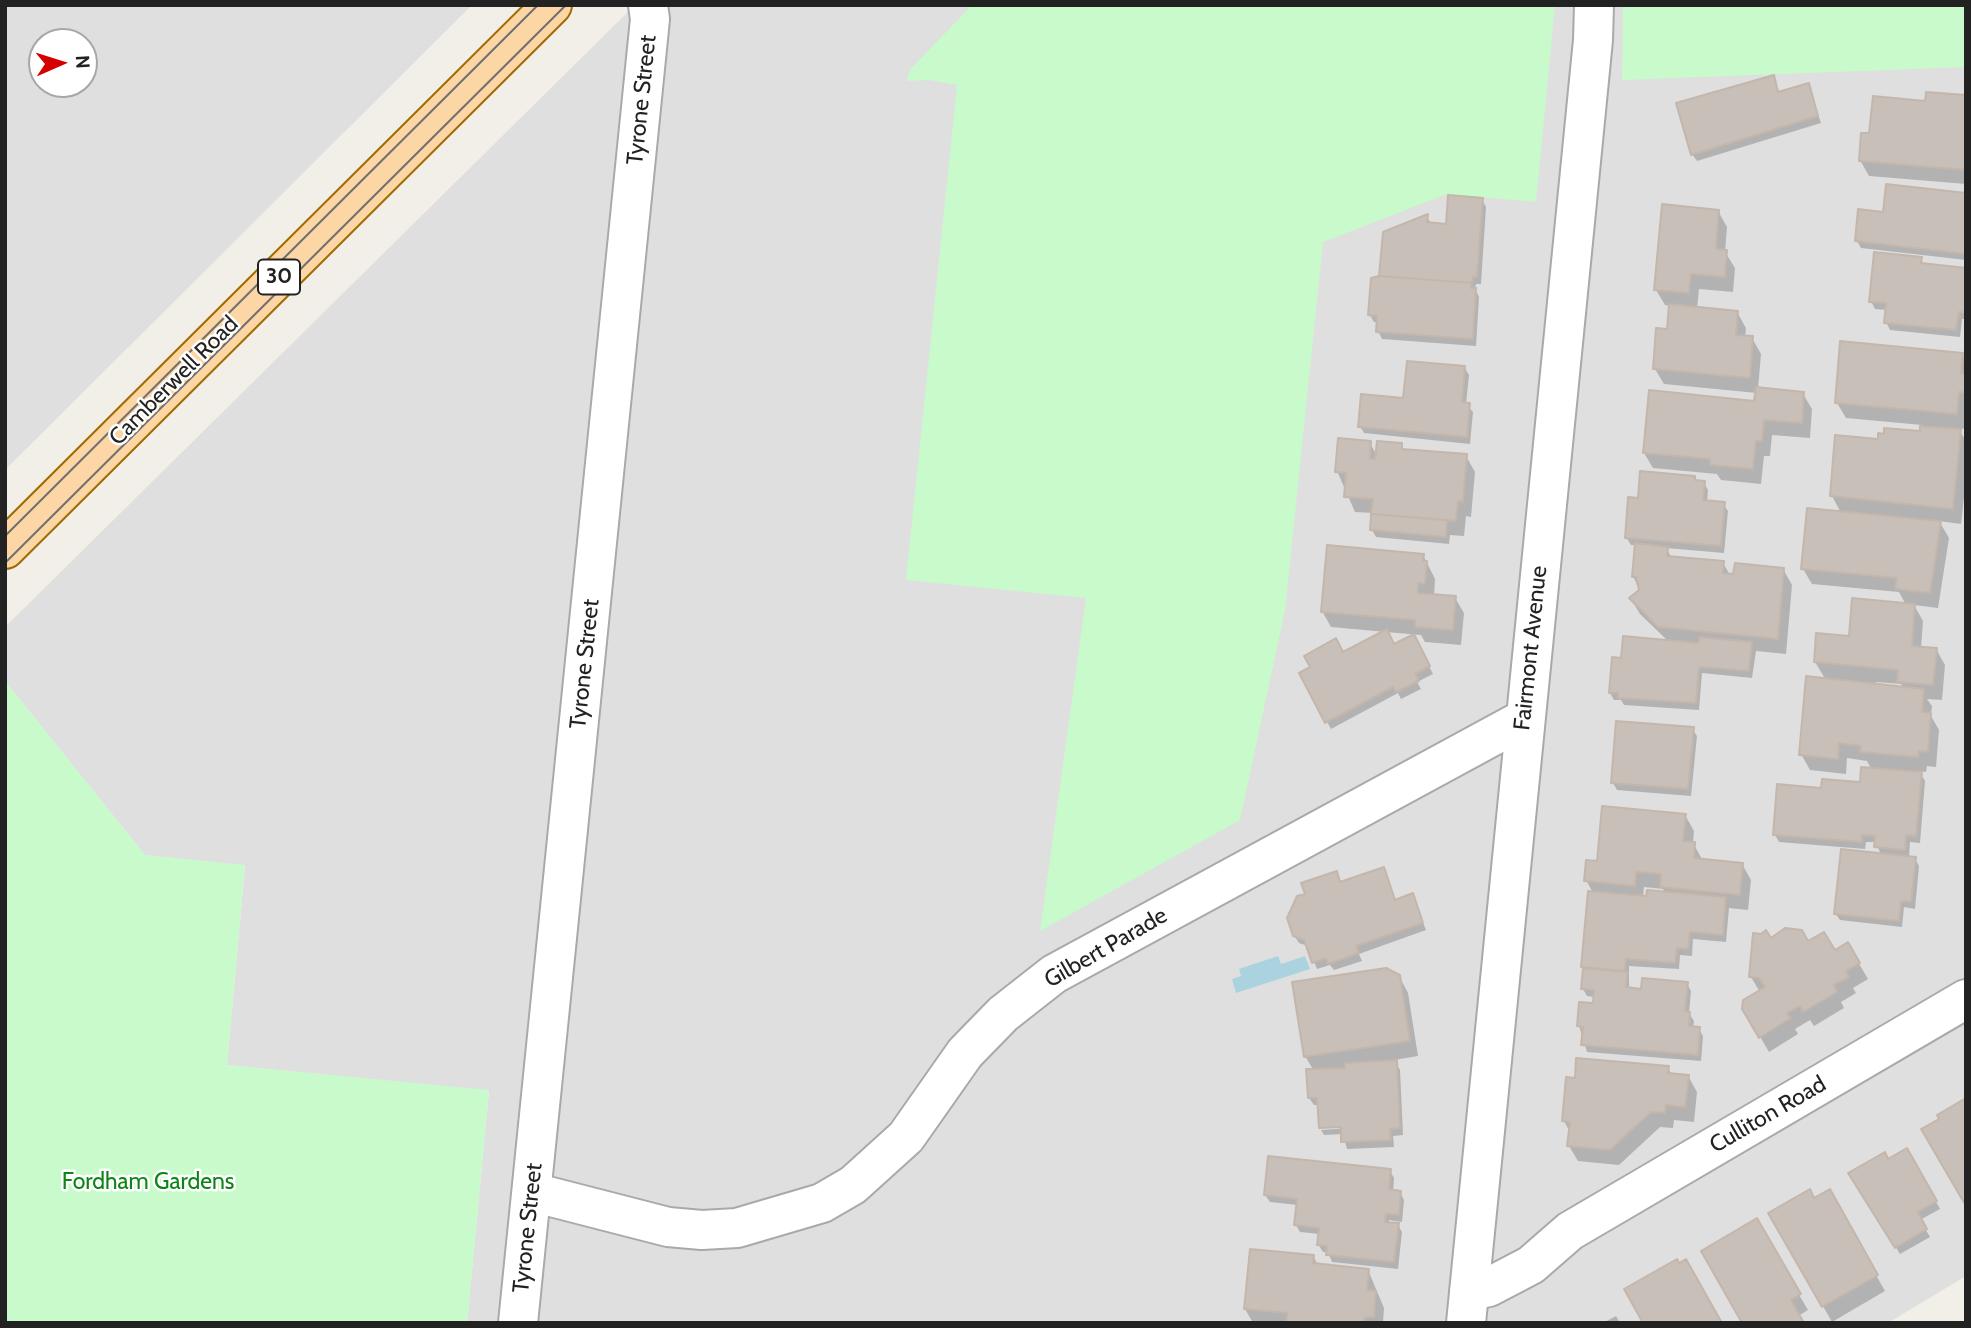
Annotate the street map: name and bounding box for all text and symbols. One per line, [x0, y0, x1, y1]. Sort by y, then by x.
north arrow [28, 28, 98, 98]
street label: Tyrone Street [621, 34, 663, 166]
text: N [71, 55, 94, 69]
road number: 30 [258, 260, 300, 294]
street label: Camberwell Road [104, 311, 244, 451]
street label: Fairmont Avenue [1509, 564, 1553, 732]
street label: Tyrone Street [564, 598, 606, 730]
street label: Gilbert Parade [1040, 902, 1172, 994]
street label: Culliton Road [1705, 1071, 1831, 1159]
street label: Tyrone Street [507, 1162, 549, 1294]
park label: Fordham Gardens [62, 1168, 234, 1196]

